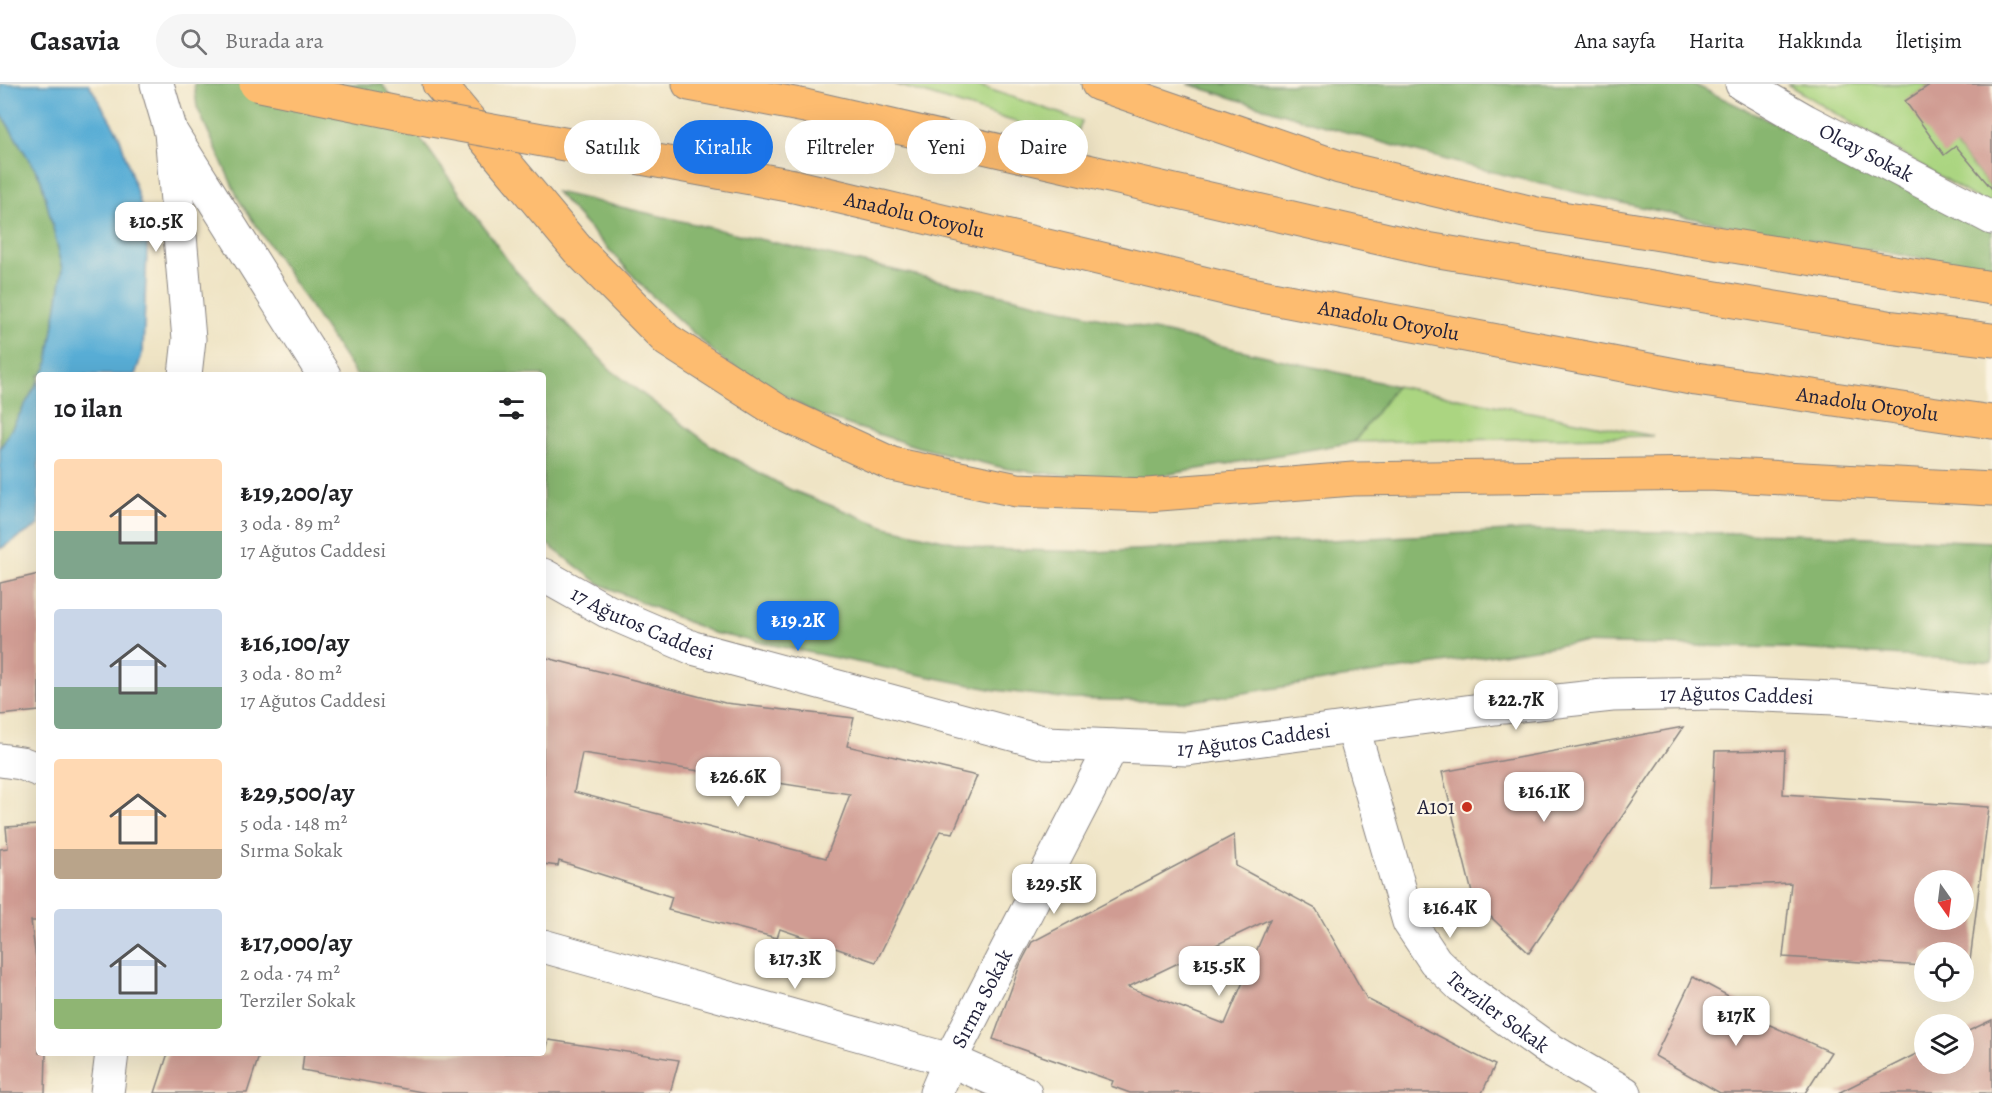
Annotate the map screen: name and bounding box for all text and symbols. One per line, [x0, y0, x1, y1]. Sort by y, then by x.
search box [156, 14, 576, 68]
text: Casavia [30, 22, 120, 60]
icon: search [177, 25, 210, 58]
text: Burada ara [225, 26, 324, 56]
text: Ana sayfa [1575, 27, 1656, 55]
text: Harita [1689, 27, 1745, 55]
text: Hakkında [1778, 27, 1862, 55]
text: İletişim [1895, 27, 1962, 55]
street label: Olcay Sokak [1814, 116, 1919, 189]
chip: Satılık [564, 120, 661, 174]
chip: Kiralık [673, 120, 773, 174]
chip: Filtreler [785, 120, 895, 174]
chip: Yeni [907, 120, 986, 174]
chip: Daire [998, 120, 1088, 174]
street label: Anadolu Otoyolu [841, 184, 988, 245]
pin: ₺10.5K [107, 202, 205, 253]
text: ₺10.5K [129, 208, 183, 235]
street label: Anadolu Otoyolu [1315, 293, 1462, 348]
street label: Anadolu Otoyolu [1794, 380, 1941, 428]
text: 10 ilan [54, 391, 123, 426]
icon: filters [495, 392, 528, 425]
text: ₺19,200/ay [240, 475, 353, 510]
icon: home [102, 483, 174, 555]
text: 3 oda · 89 m² [240, 510, 340, 537]
text: 17 Ağutos Caddesi [240, 537, 386, 564]
street label: 17 Ağutos Caddesi [566, 580, 717, 667]
pin: ₺19.2K [749, 601, 847, 652]
text: ₺19.2K [771, 607, 825, 634]
text: ₺16,100/ay [240, 625, 349, 660]
icon: home [102, 633, 174, 705]
text: 3 oda · 80 m² [240, 660, 342, 687]
street label: 17 Ağutos Caddesi [1660, 679, 1814, 711]
pin: ₺22.7K [1467, 680, 1565, 731]
text: ₺22.7K [1488, 686, 1544, 713]
text: 17 Ağutos Caddesi [240, 687, 386, 714]
street label: 17 Ağutos Caddesi [1177, 716, 1332, 763]
pin: ₺26.6K [689, 757, 787, 808]
text: ₺26.6K [710, 763, 766, 790]
pin: ₺16.1K [1495, 772, 1593, 823]
text: ₺29,500/ay [240, 775, 354, 810]
text: ₺16.1K [1518, 778, 1570, 805]
icon: home [102, 783, 174, 855]
place label: A101 [1416, 793, 1455, 821]
marker: A101 [1460, 800, 1474, 814]
text: 5 oda · 148 m² [240, 810, 347, 837]
text: Sırma Sokak [240, 837, 343, 864]
pin: ₺29.5K [1005, 864, 1103, 915]
text: ₺29.5K [1026, 870, 1082, 897]
north arrow [1914, 870, 1974, 930]
map controls [1914, 870, 1974, 1074]
pin: ₺16.4K [1401, 888, 1499, 939]
text: ₺16.4K [1423, 894, 1477, 921]
text: ₺17,000/ay [240, 925, 352, 960]
icon: home [102, 933, 174, 1005]
pin: ₺17.3K [746, 939, 844, 990]
button: locate [1914, 942, 1974, 1002]
street label: Sırma Sokak [944, 944, 1019, 1053]
text: ₺17.3K [769, 945, 821, 972]
pin: ₺15.5K [1170, 946, 1268, 997]
text: ₺15.5K [1193, 952, 1245, 979]
text: 2 oda · 74 m² [240, 960, 340, 987]
street label: Terziler Sokak [1440, 965, 1555, 1060]
text: Terziler Sokak [240, 987, 356, 1014]
pin: ₺17K [1700, 996, 1772, 1047]
text: ₺17K [1717, 1002, 1755, 1029]
button: layers [1914, 1014, 1974, 1074]

